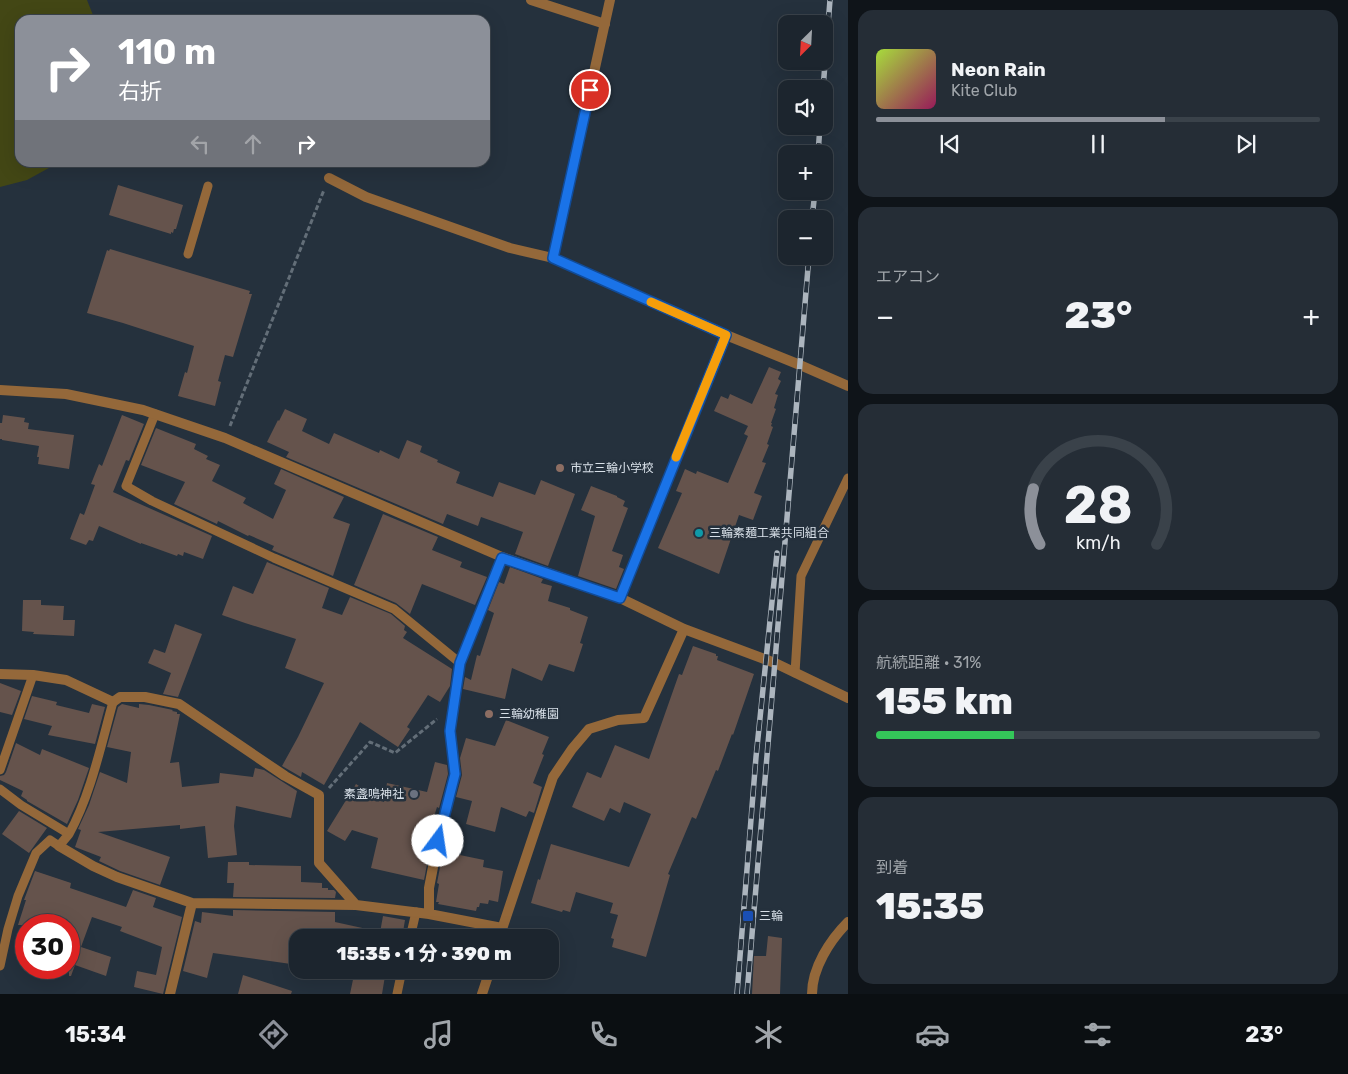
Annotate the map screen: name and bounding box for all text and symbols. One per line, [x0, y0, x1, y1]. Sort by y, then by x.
north arrow [778, 15, 832, 70]
map controls [778, 15, 833, 265]
text: 110 m [118, 31, 216, 73]
icon: right [35, 35, 100, 100]
text: Neon Rain [951, 58, 1046, 81]
pin [569, 69, 611, 111]
icon: arrive [576, 76, 604, 104]
text: 右折 [118, 78, 162, 105]
button: sound [778, 80, 833, 135]
text: Kite Club [951, 81, 1017, 100]
icon: left [186, 130, 214, 158]
icon: ahead [239, 130, 267, 158]
icon: right [292, 130, 320, 158]
icon: previous [936, 130, 964, 158]
icon: pause [1084, 130, 1112, 158]
icon: next [1232, 130, 1260, 158]
button: + [778, 145, 833, 200]
button: − [778, 210, 833, 265]
text: エアコン [876, 267, 940, 286]
text: 23° [1065, 292, 1132, 338]
text: − [876, 300, 894, 333]
text: + [1303, 300, 1320, 333]
place label: 市立三輪小学校 [570, 461, 654, 475]
marker: 市立三輪小学校 [554, 462, 566, 474]
text: 28 [1063, 474, 1133, 536]
place label: 三輪素麺工業共同組合 [709, 526, 829, 540]
marker: 三輪素麺工業共同組合 [693, 527, 705, 539]
text: km/h [1076, 532, 1120, 553]
text: 航続距離 · 31% [876, 653, 981, 672]
text: 155 km [876, 678, 1013, 724]
place label: 三輪幼稚園 [499, 707, 559, 721]
marker: 三輪幼稚園 [483, 708, 495, 720]
place label: 素盞鳴神社 [344, 787, 404, 801]
marker: 素盞鳴神社 [408, 788, 420, 800]
position arrow [411, 814, 463, 866]
text: 到着 [876, 858, 908, 877]
text: 15:35 [876, 883, 984, 929]
marker: 三輪 [741, 909, 755, 923]
place label: 三輪 [759, 909, 783, 923]
speed limit sign: 30 [15, 914, 80, 979]
text: 15:35 · 1 分 · 390 m [336, 942, 512, 965]
icon: directions [256, 1017, 291, 1052]
icon: music [421, 1017, 456, 1052]
icon: phone [586, 1017, 621, 1052]
icon: climate [751, 1017, 786, 1052]
icon: car [915, 1017, 950, 1052]
icon: filters [1080, 1017, 1115, 1052]
text: 15:34 [65, 1021, 126, 1048]
text: 23° [1245, 1021, 1283, 1048]

